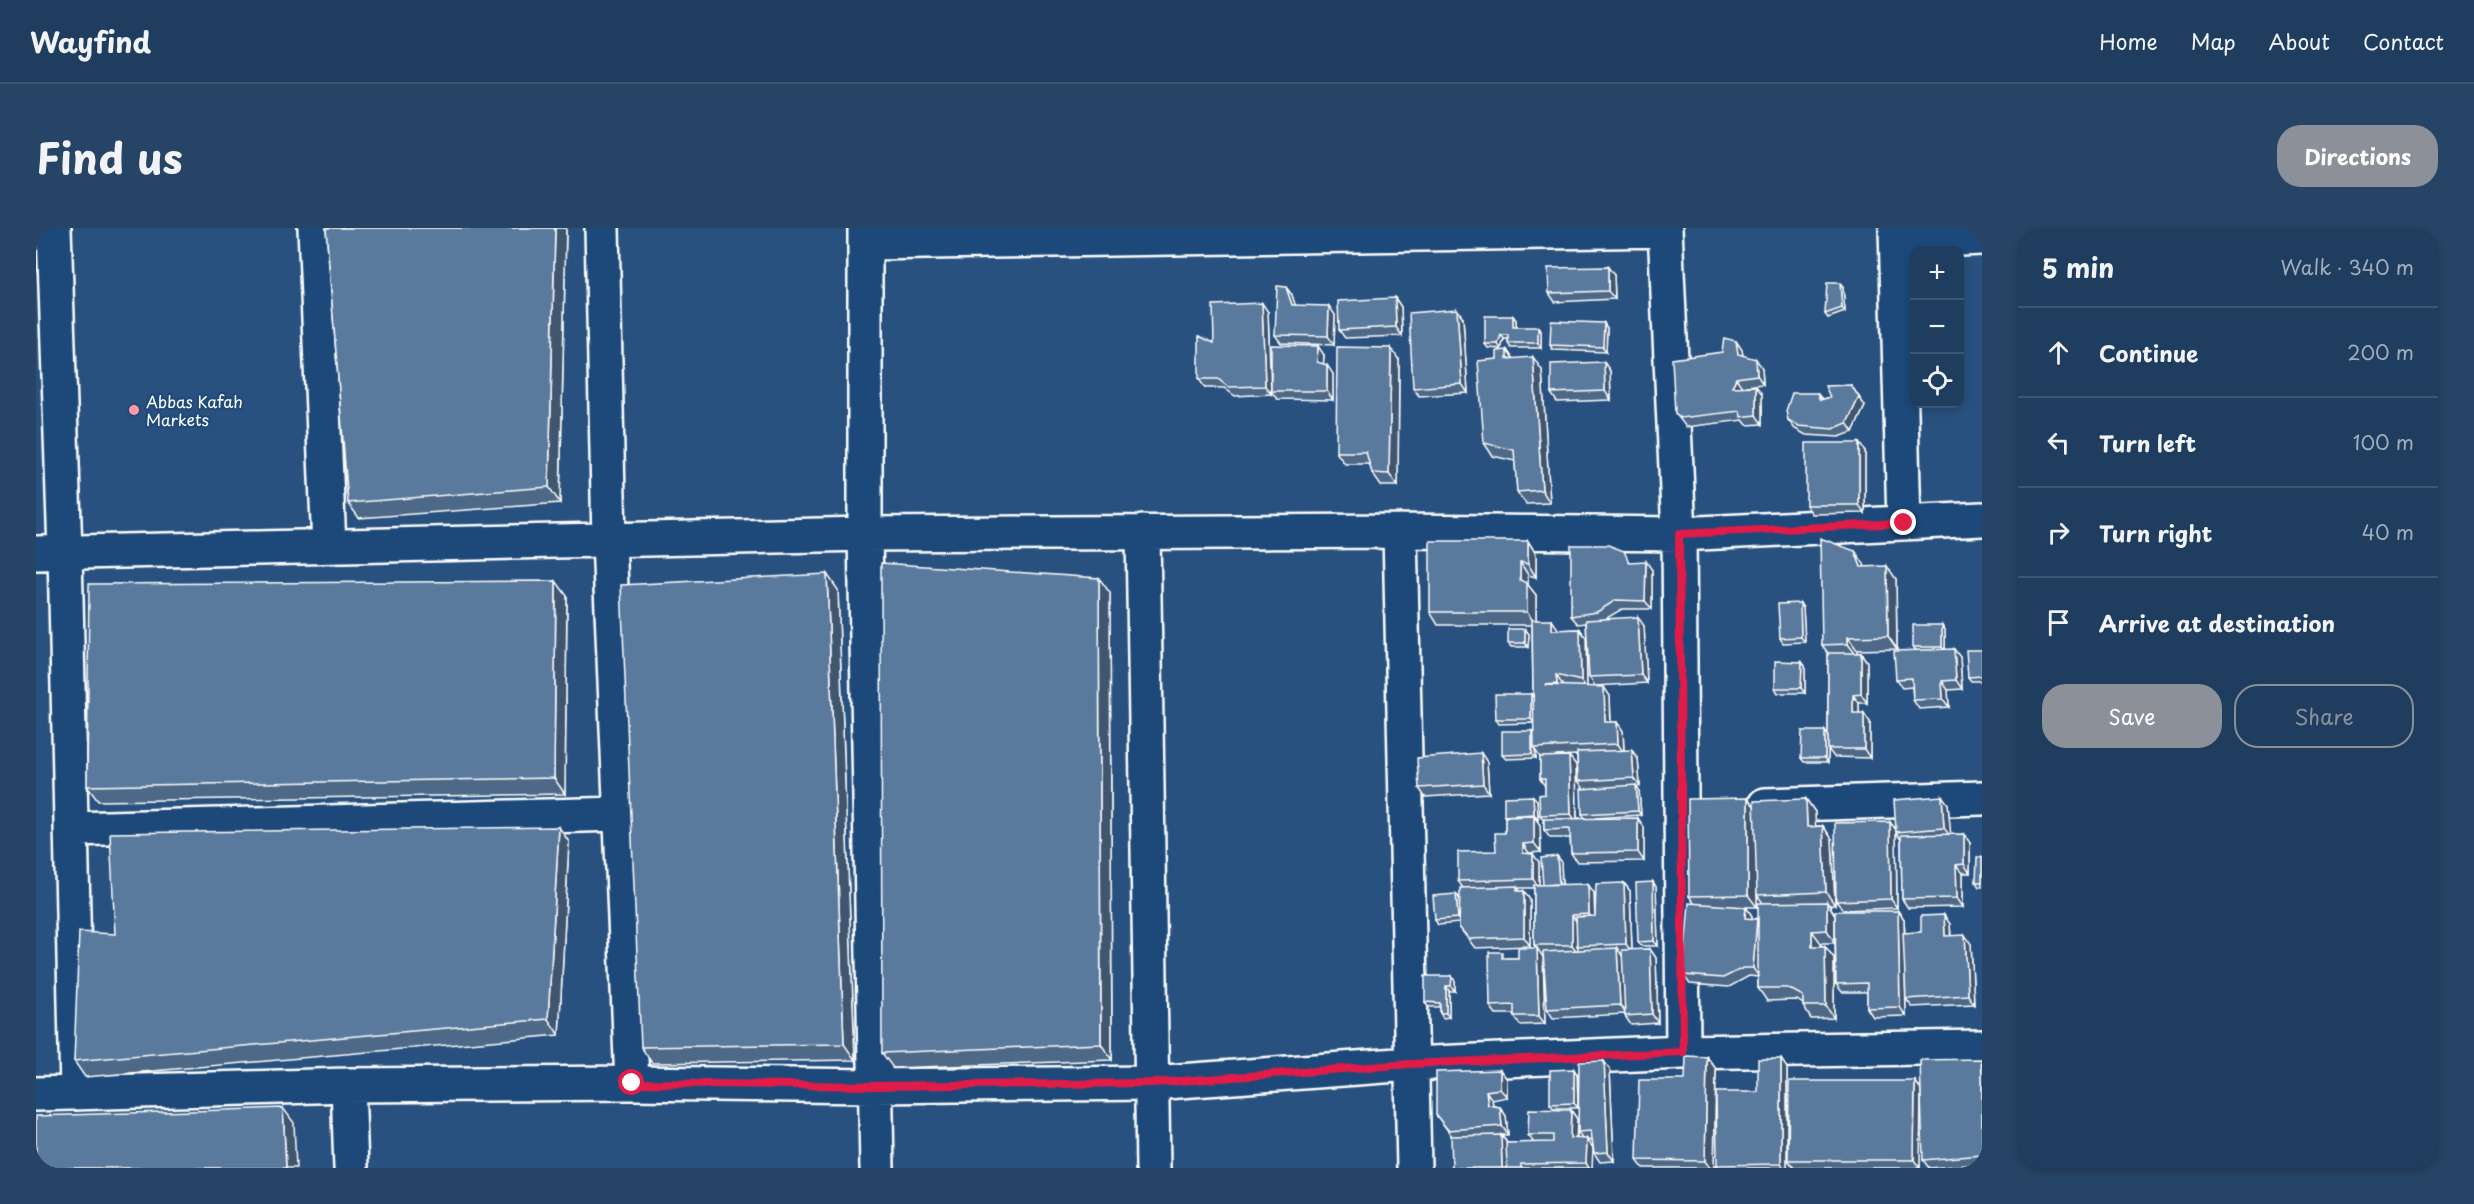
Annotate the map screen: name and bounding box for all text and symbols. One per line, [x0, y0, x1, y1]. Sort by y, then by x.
text: Wayfind [30, 20, 151, 63]
text: Home [2099, 25, 2158, 57]
text: Map [2191, 25, 2236, 57]
text: About [2269, 25, 2330, 57]
text: Contact [2363, 25, 2444, 57]
text: Find us [36, 125, 183, 188]
button: Directions [2277, 125, 2438, 187]
map controls [1910, 246, 1964, 408]
button: + [1910, 246, 1964, 300]
text: 5 min [2042, 248, 2114, 287]
text: Walk · 340 m [2281, 252, 2414, 282]
button: − [1910, 300, 1964, 354]
icon: ahead [2042, 336, 2075, 369]
text: Continue [2099, 336, 2198, 369]
text: 200 m [2347, 337, 2414, 367]
button: locate [1910, 354, 1964, 408]
place label: Abbas Kafah Markets [146, 389, 243, 431]
marker: Abbas Kafah Markets [127, 403, 141, 417]
icon: left [2042, 426, 2075, 459]
text: Turn left [2099, 426, 2196, 459]
text: 100 m [2353, 427, 2414, 457]
route end [1890, 509, 1916, 535]
icon: right [2042, 516, 2075, 549]
text: Turn right [2099, 516, 2212, 549]
text: 40 m [2362, 517, 2414, 547]
icon: arrive [2042, 606, 2075, 639]
text: Arrive at destination [2099, 606, 2335, 639]
button: Save [2042, 684, 2222, 748]
button: Share [2234, 684, 2414, 748]
route start [618, 1069, 644, 1095]

